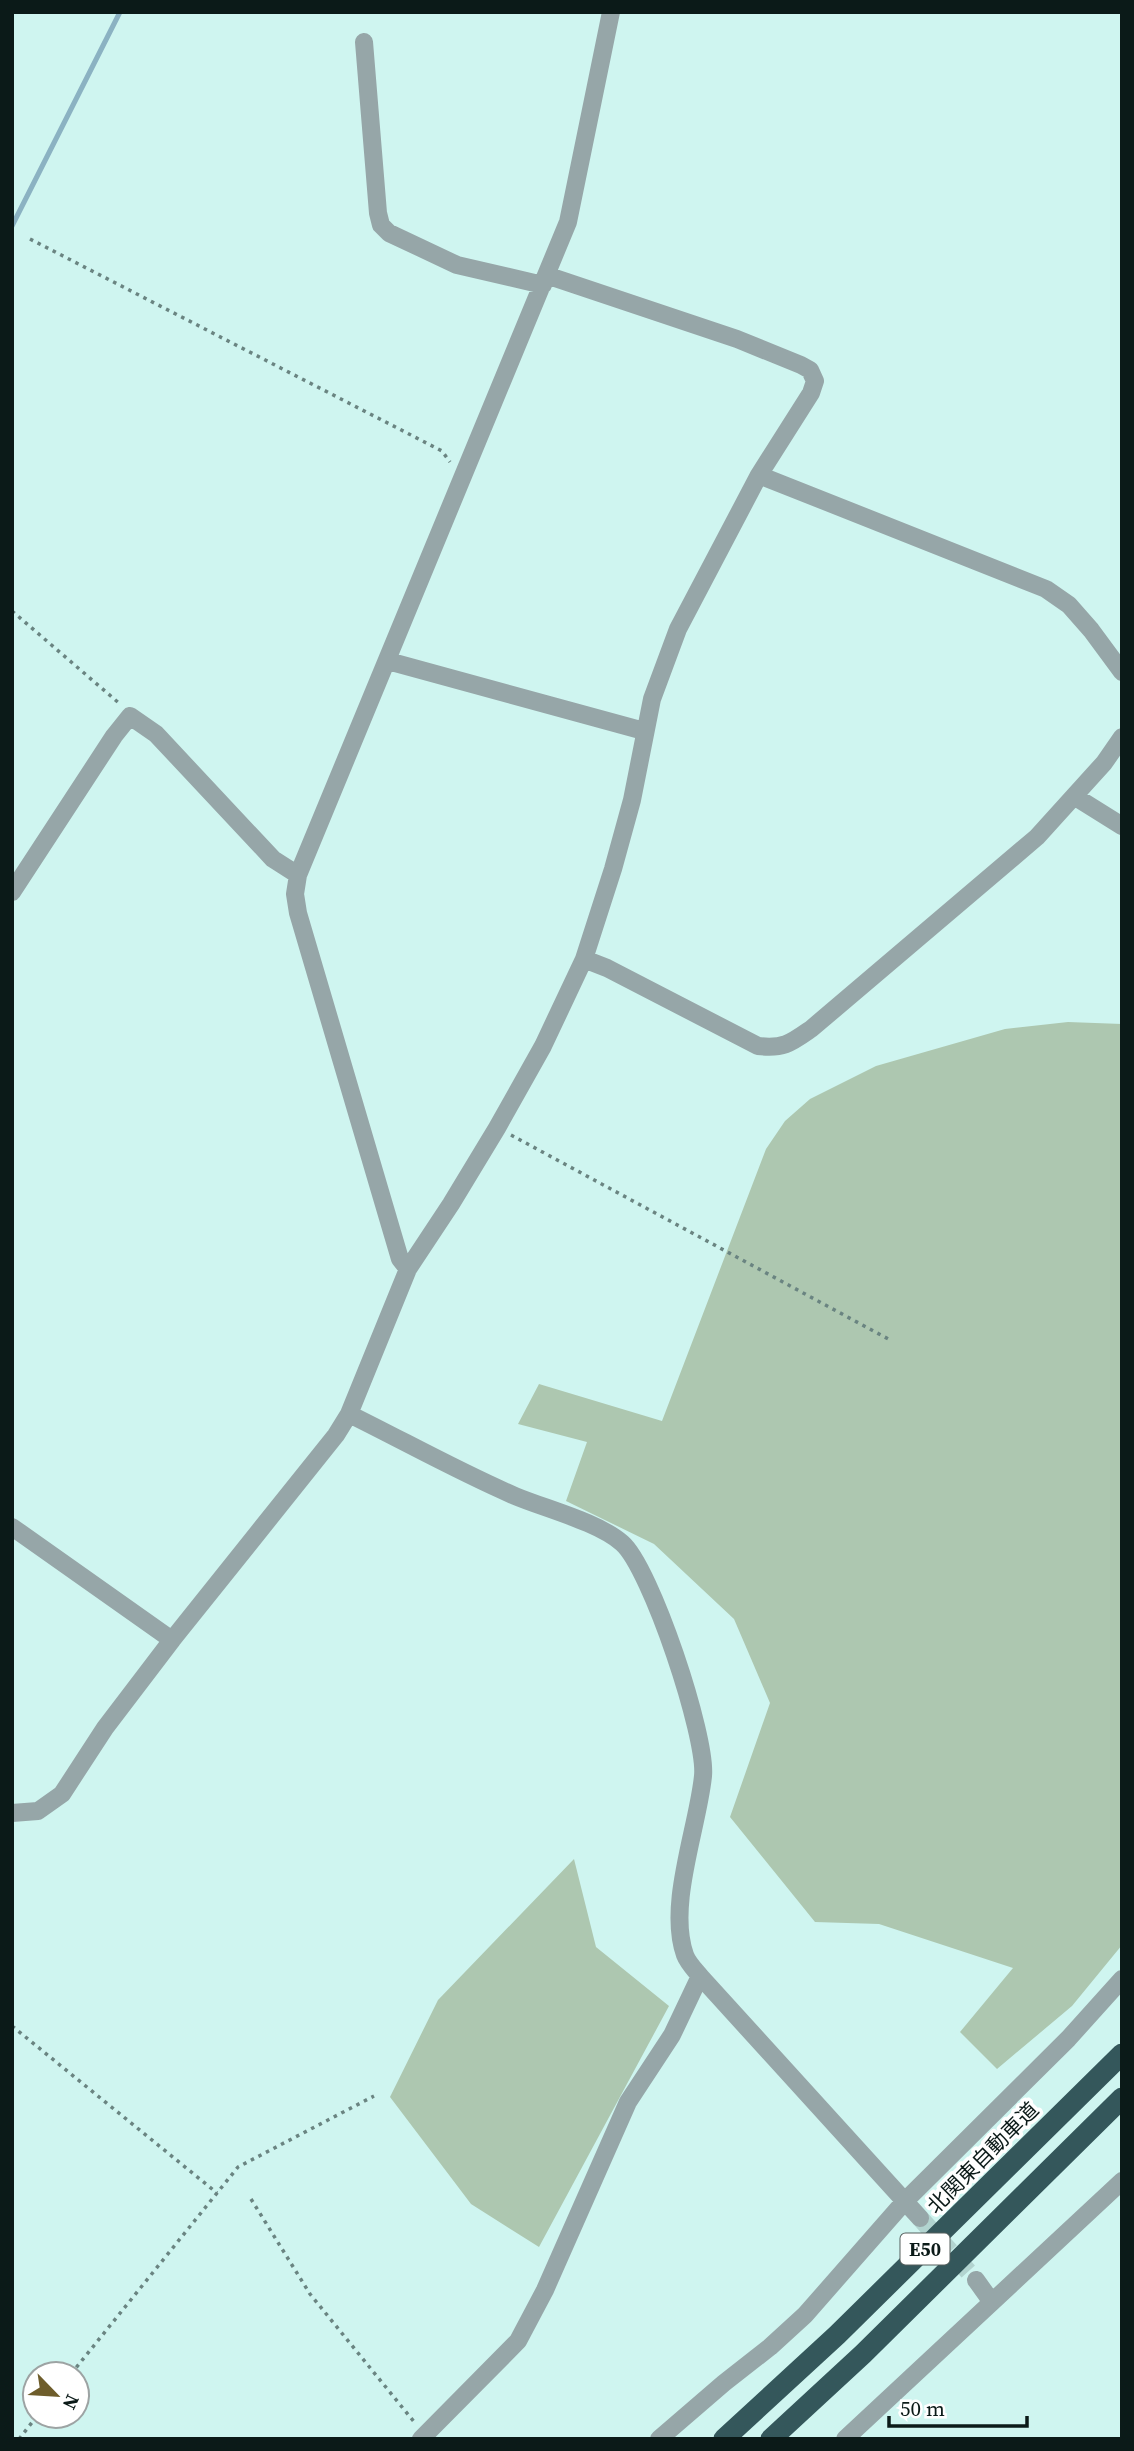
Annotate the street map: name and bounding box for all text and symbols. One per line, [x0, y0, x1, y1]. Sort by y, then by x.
street label: 北関東自動車道 [920, 2095, 1045, 2220]
road number: E50 [900, 2234, 950, 2264]
north arrow [21, 2360, 91, 2430]
scale bar [889, 2384, 1027, 2428]
text: N [57, 2390, 86, 2414]
text: 50 m [900, 2394, 945, 2423]

